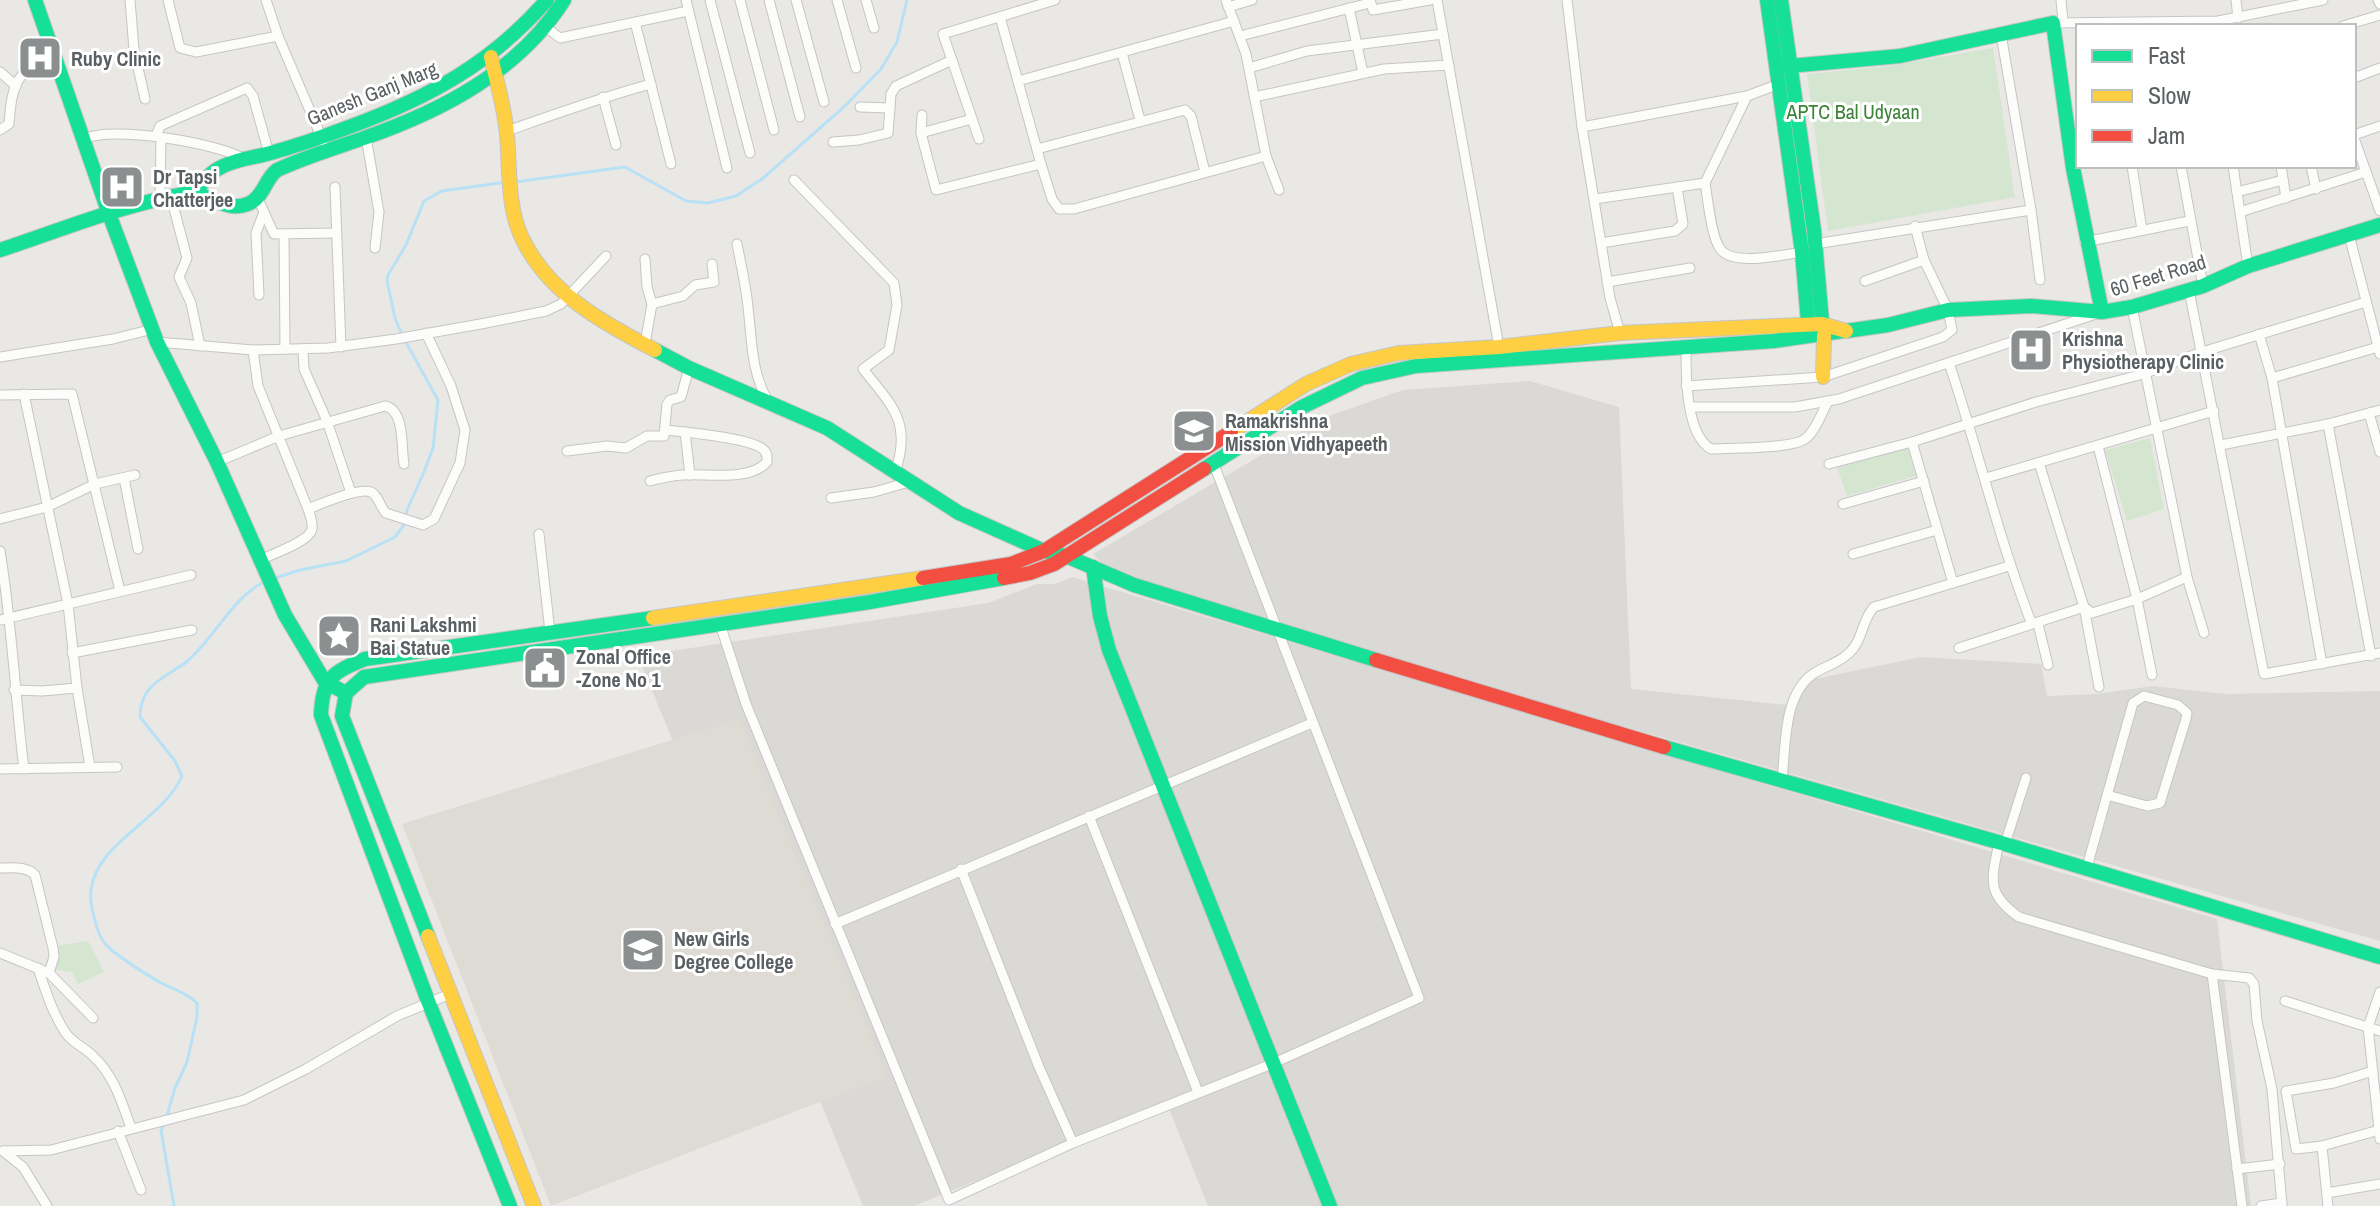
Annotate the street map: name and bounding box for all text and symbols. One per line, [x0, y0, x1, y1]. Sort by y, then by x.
legend [2076, 24, 2356, 168]
hospital icon: Ruby Clinic [16, 34, 64, 82]
text: Fast [2148, 39, 2186, 71]
place label: Ruby Clinic [71, 45, 161, 72]
street label: Ganesh Ganj Marg [303, 55, 441, 131]
text: Slow [2148, 79, 2191, 111]
park label: APTC Bal Udyaan [1785, 98, 1920, 125]
text: Jam [2148, 119, 2185, 151]
hospital icon: Dr Tapsi Chatterjee [98, 163, 146, 211]
place label: Dr Tapsi Chatterjee [153, 163, 233, 213]
street label: 60 Feet Road [2107, 248, 2209, 302]
place label: Krishna Physiotherapy Clinic [2062, 325, 2224, 375]
hospital icon: Krishna Physiotherapy Clinic [2007, 326, 2055, 374]
school or university icon: Ramakrishna Mission Vidhyapeeth [1170, 407, 1218, 455]
place label: Ramakrishna Mission Vidhyapeeth [1225, 407, 1388, 457]
place label: Rani Lakshmi Bai Statue [370, 611, 477, 661]
place icon: Rani Lakshmi Bai Statue [315, 612, 363, 660]
place label: Zonal Office -Zone No 1 [576, 643, 671, 693]
public building icon: Zonal Office -Zone No 1 [521, 644, 569, 692]
place label: New Girls Degree College [674, 925, 793, 975]
school or university icon: New Girls Degree College [619, 926, 667, 974]

